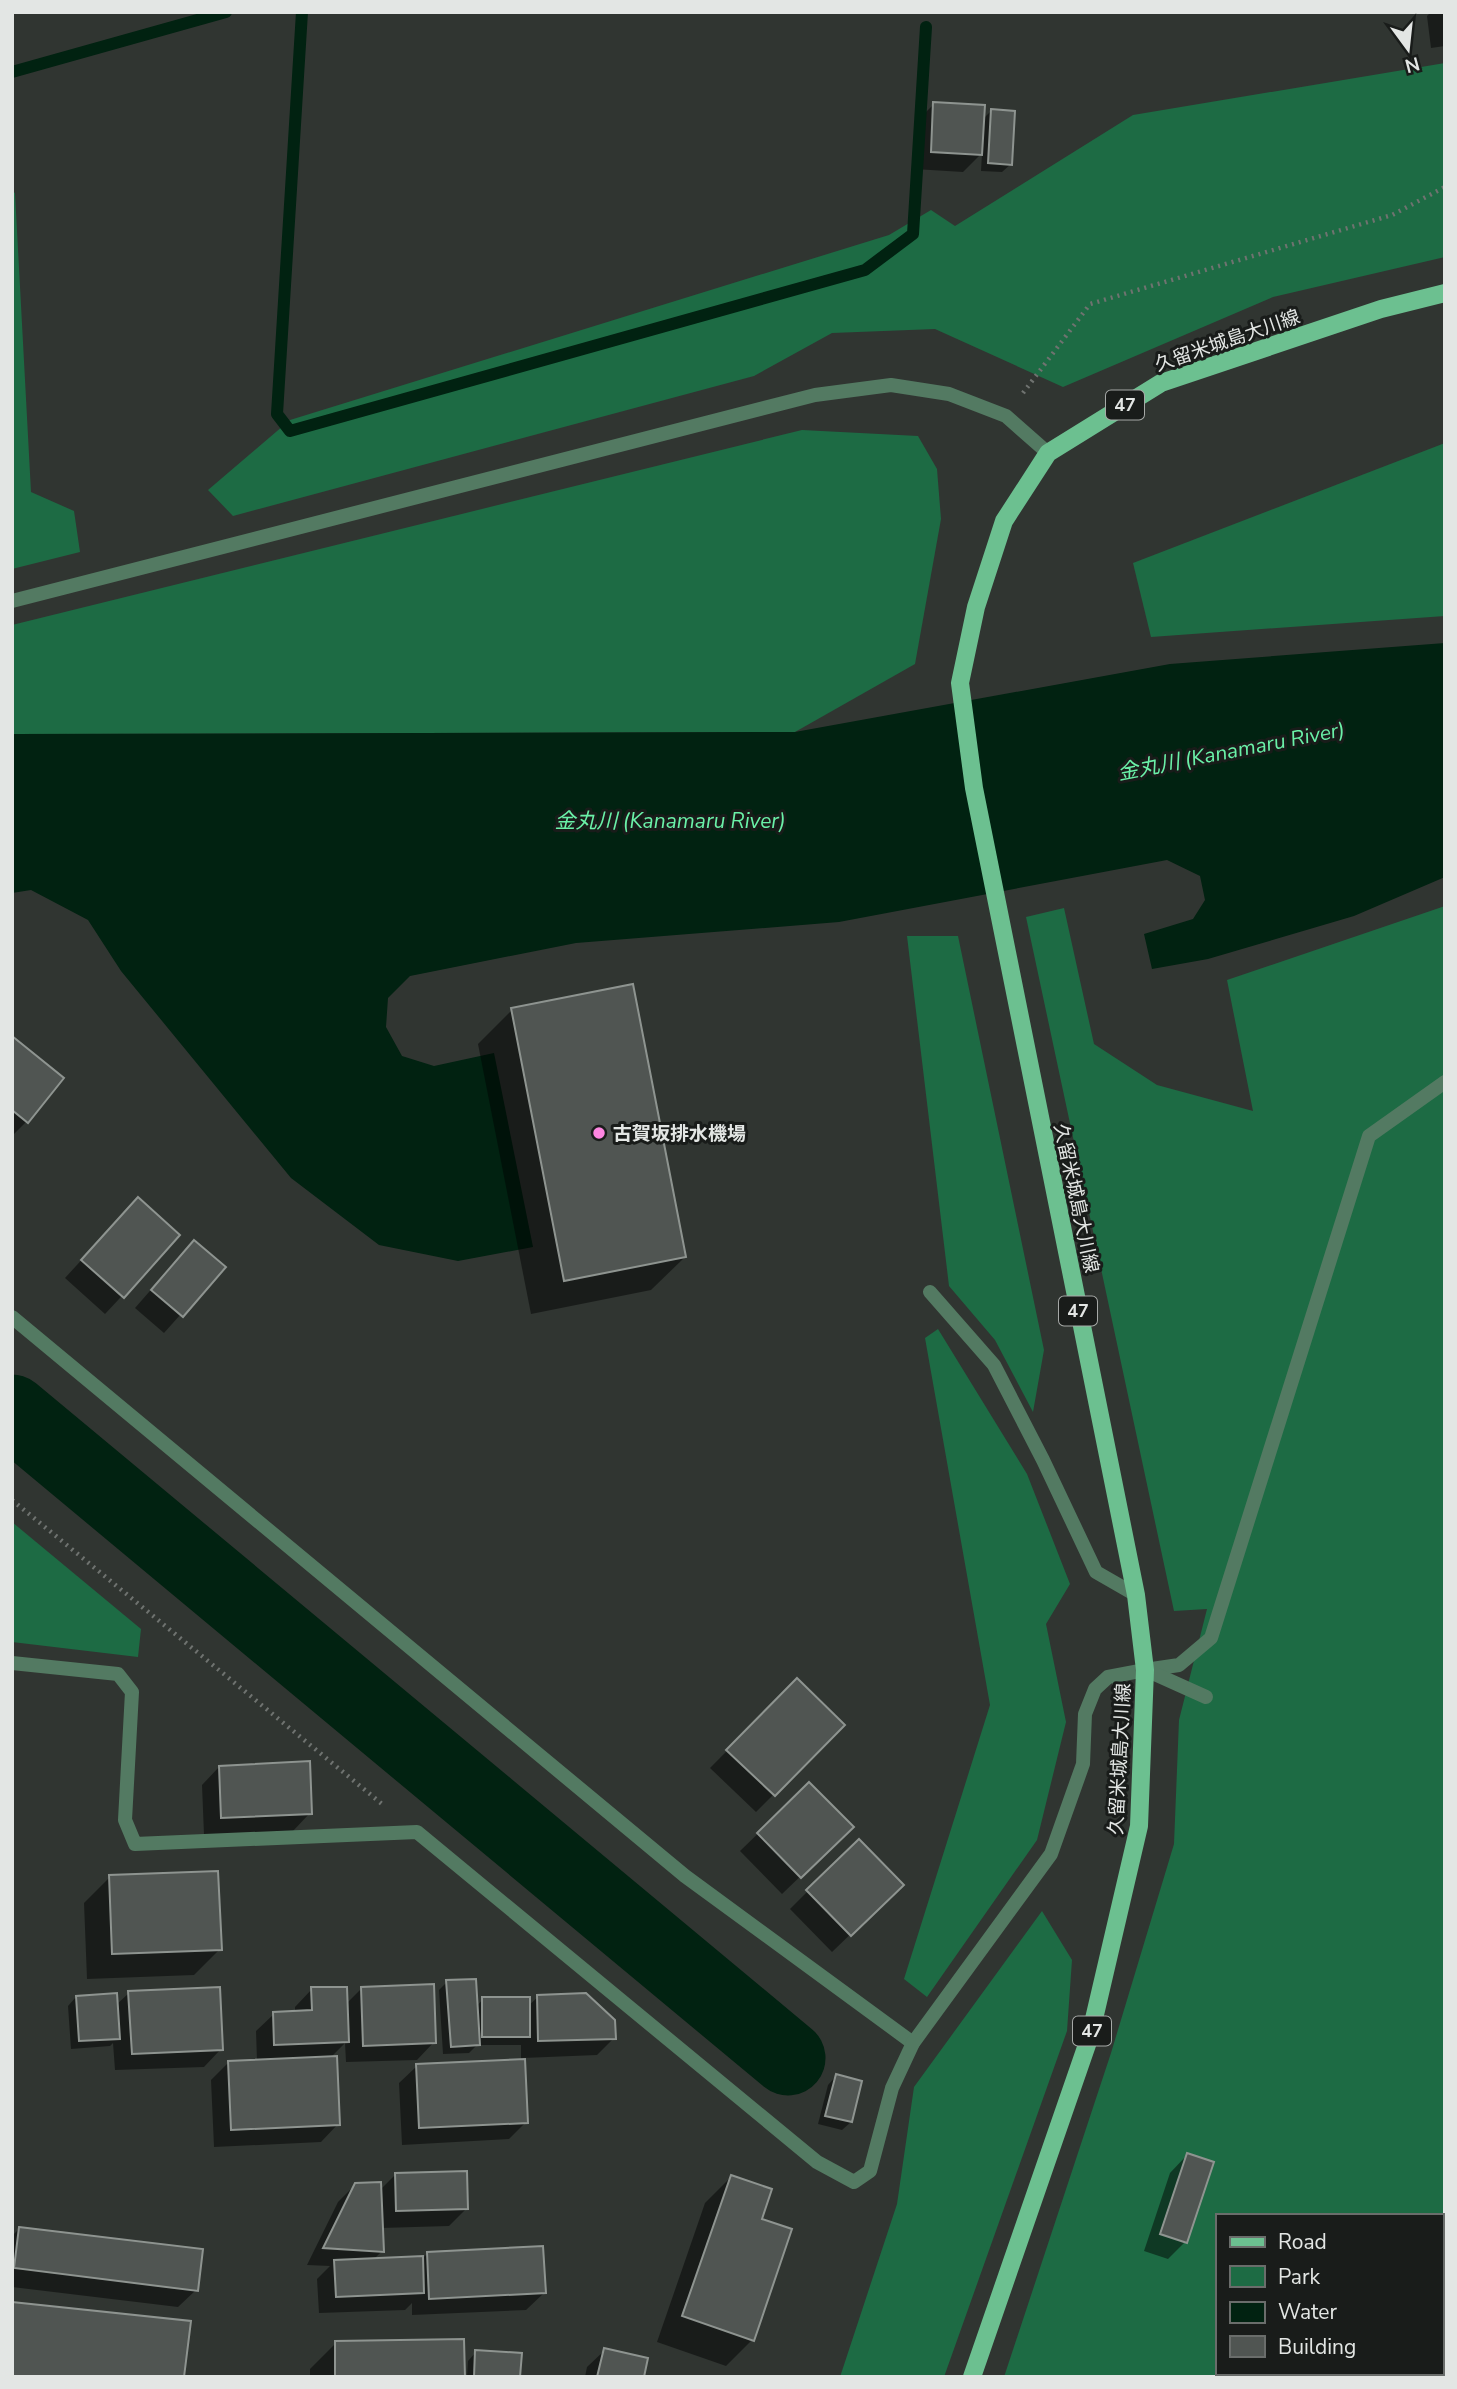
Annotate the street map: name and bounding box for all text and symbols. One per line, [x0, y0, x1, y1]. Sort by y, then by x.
north arrow [1373, 14, 1443, 84]
text: N [1402, 50, 1422, 79]
street label: 久留米城島大川線 [1151, 304, 1303, 378]
road number: 47 [1106, 390, 1144, 419]
water label: 金丸川 (Kanamaru River) [1115, 715, 1347, 787]
water label: 金丸川 (Kanamaru River) [554, 807, 786, 835]
place label: 古賀坂排水機場 [613, 1121, 746, 1147]
street label: 久留米城島大川線 [1048, 1121, 1105, 1275]
marker: 古賀坂排水機場 [591, 1125, 607, 1141]
road number: 47 [1059, 1296, 1097, 1326]
street label: 久留米城島大川線 [1103, 1682, 1137, 1836]
road number: 47 [1073, 2017, 1111, 2046]
legend [1216, 2214, 1443, 2375]
text: Road [1278, 2228, 1327, 2256]
text: Park [1278, 2263, 1320, 2291]
text: Water [1278, 2298, 1337, 2326]
text: Building [1278, 2333, 1356, 2361]

